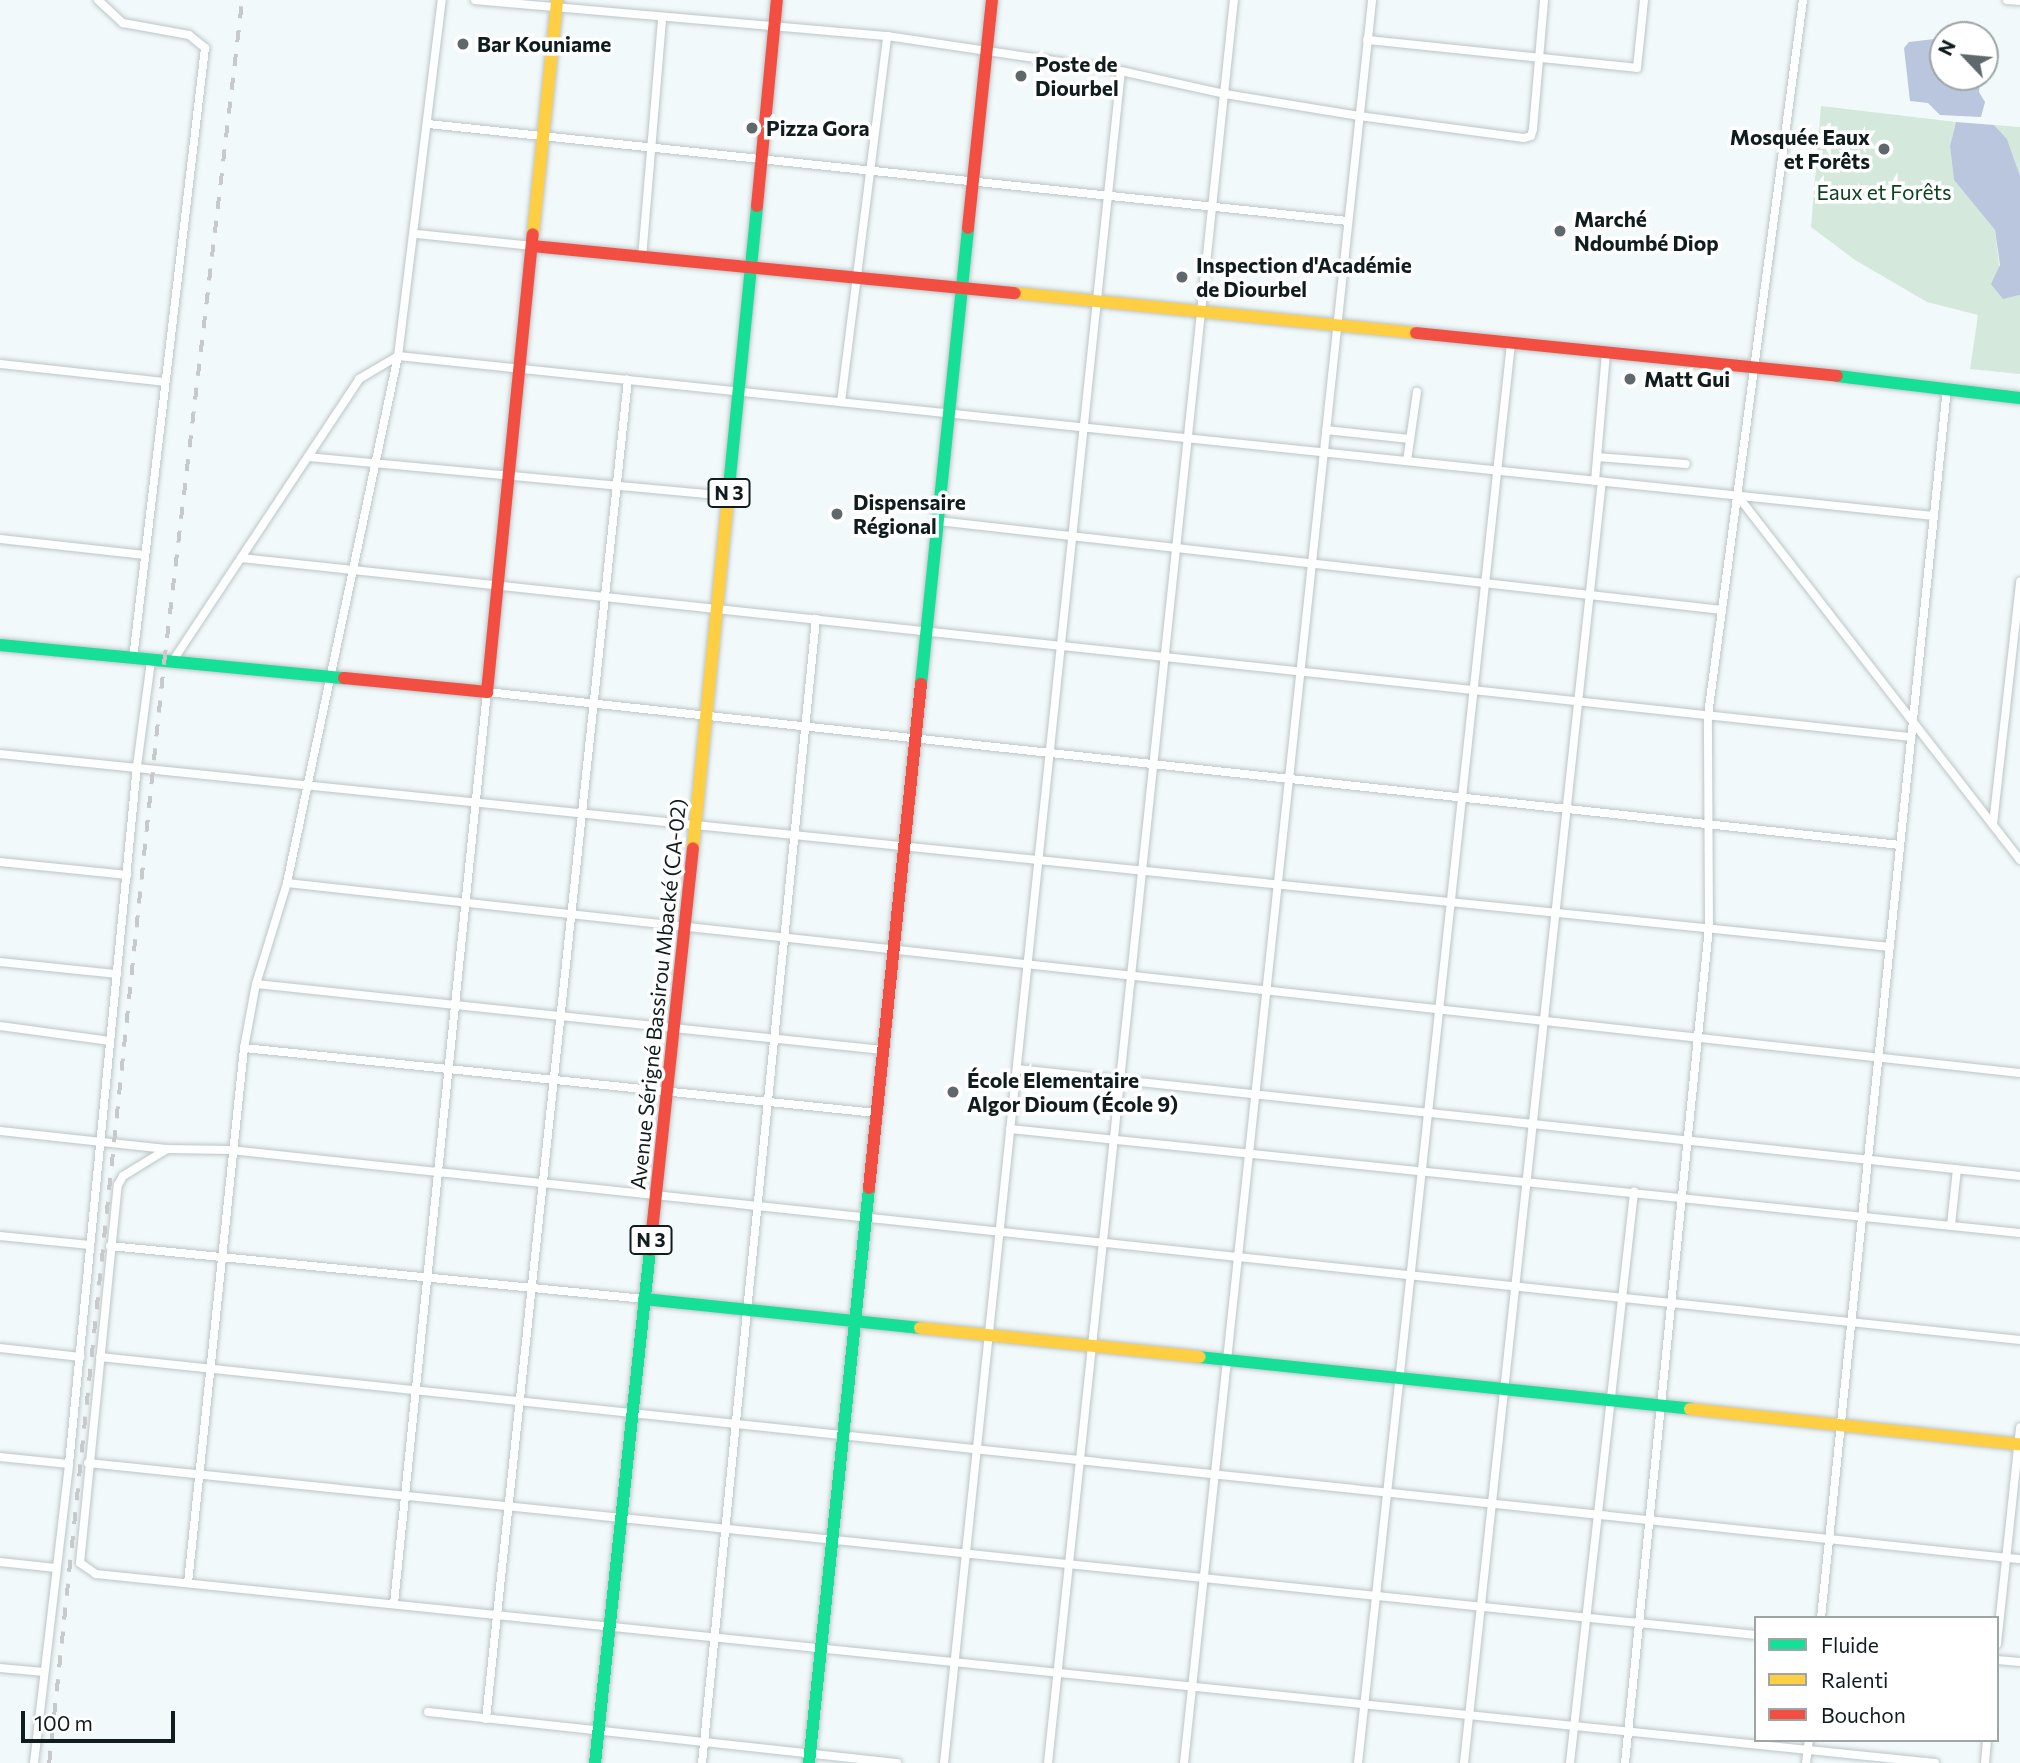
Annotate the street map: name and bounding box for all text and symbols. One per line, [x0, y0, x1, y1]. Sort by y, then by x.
north arrow [1929, 21, 1999, 91]
place label: Bar Kouniame [477, 31, 611, 57]
marker: Bar Kouniame [455, 36, 471, 52]
text: N [1933, 36, 1960, 59]
place label: Poste de Diourbel [1035, 51, 1119, 101]
marker: Poste de Diourbel [1013, 68, 1029, 84]
place label: Pizza Gora [766, 115, 870, 141]
marker: Pizza Gora [744, 120, 760, 136]
place label: Mosquée Eaux et Forêts [1730, 124, 1870, 174]
marker: Mosquée Eaux et Forêts [1876, 141, 1892, 157]
park label: Eaux et Forêts [1816, 179, 1952, 205]
place label: Marché Ndoumbé Diop [1574, 206, 1719, 256]
marker: Marché Ndoumbé Diop [1552, 223, 1568, 239]
place label: Inspection d'Académie de Diourbel [1196, 252, 1412, 302]
marker: Inspection d'Académie de Diourbel [1174, 269, 1190, 285]
place label: Matt Gui [1644, 366, 1730, 392]
marker: Matt Gui [1622, 371, 1638, 387]
road number: N 3 [706, 478, 752, 508]
place label: Dispensaire Régional [853, 489, 966, 539]
marker: Dispensaire Régional [827, 504, 847, 524]
street label: Avenue Sérigné Bassirou Mbacké (CA-02) [625, 797, 691, 1191]
place label: École Elementaire Algor Dioum (École 9) [967, 1067, 1178, 1117]
marker: École Elementaire Algor Dioum (École 9) [945, 1084, 961, 1100]
road number: N 3 [628, 1224, 674, 1256]
legend [1754, 1616, 1999, 1742]
text: Fluide [1821, 1632, 1879, 1657]
text: Ralenti [1821, 1667, 1888, 1692]
scale bar [24, 1696, 178, 1740]
text: Bouchon [1821, 1702, 1906, 1727]
text: 100 m [34, 1710, 93, 1735]

